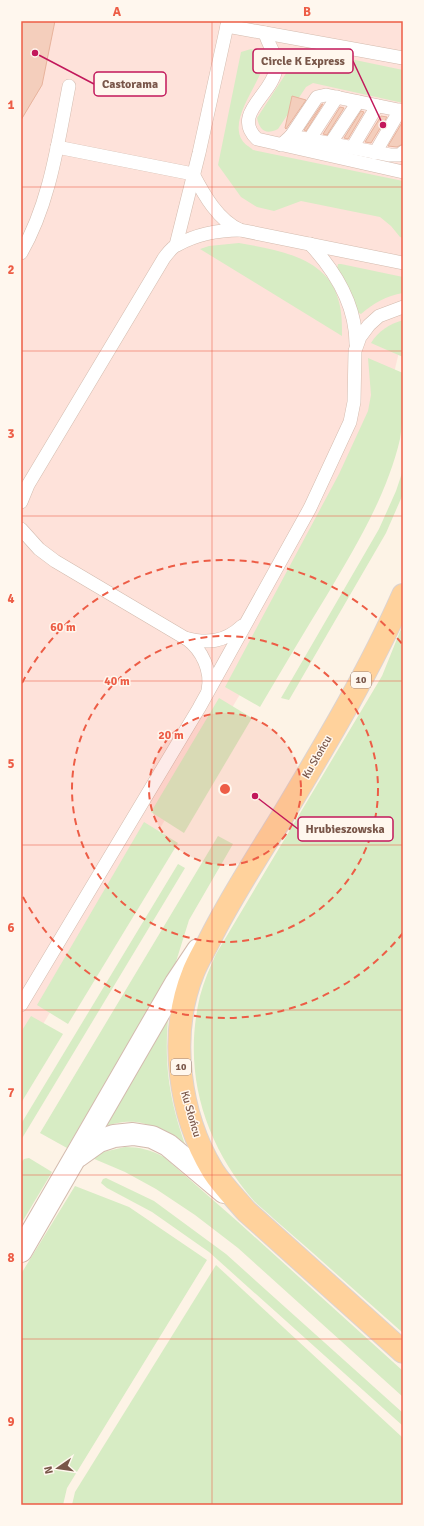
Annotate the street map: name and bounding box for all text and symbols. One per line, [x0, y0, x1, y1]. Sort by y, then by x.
text: A [113, 4, 122, 20]
text: B [303, 4, 311, 20]
callout: Circle K Express [253, 49, 353, 73]
text: Circle K Express [261, 54, 346, 69]
callout: Castorama [94, 72, 166, 96]
text: Castorama [102, 77, 158, 92]
text: 1 [7, 97, 15, 113]
text: 2 [7, 262, 15, 278]
text: 3 [7, 426, 15, 442]
text: 4 [7, 591, 15, 607]
text: 60 m [50, 620, 76, 635]
road number: 10 [351, 672, 371, 688]
text: 40 m [104, 674, 130, 689]
text: 20 m [158, 728, 184, 743]
street label: Ku Słońcu [299, 733, 335, 781]
text: 5 [7, 756, 15, 772]
centre of rings [218, 782, 232, 796]
callout: Hrubieszowska [298, 817, 393, 841]
text: Hrubieszowska [305, 822, 385, 837]
text: 6 [7, 920, 15, 936]
road number: 10 [171, 1059, 191, 1075]
text: 7 [7, 1085, 15, 1101]
street label: Ku Słońcu [178, 1089, 204, 1139]
text: 8 [7, 1250, 15, 1266]
text: 9 [7, 1414, 15, 1430]
north arrow [38, 1448, 78, 1488]
text: N [42, 1465, 56, 1475]

